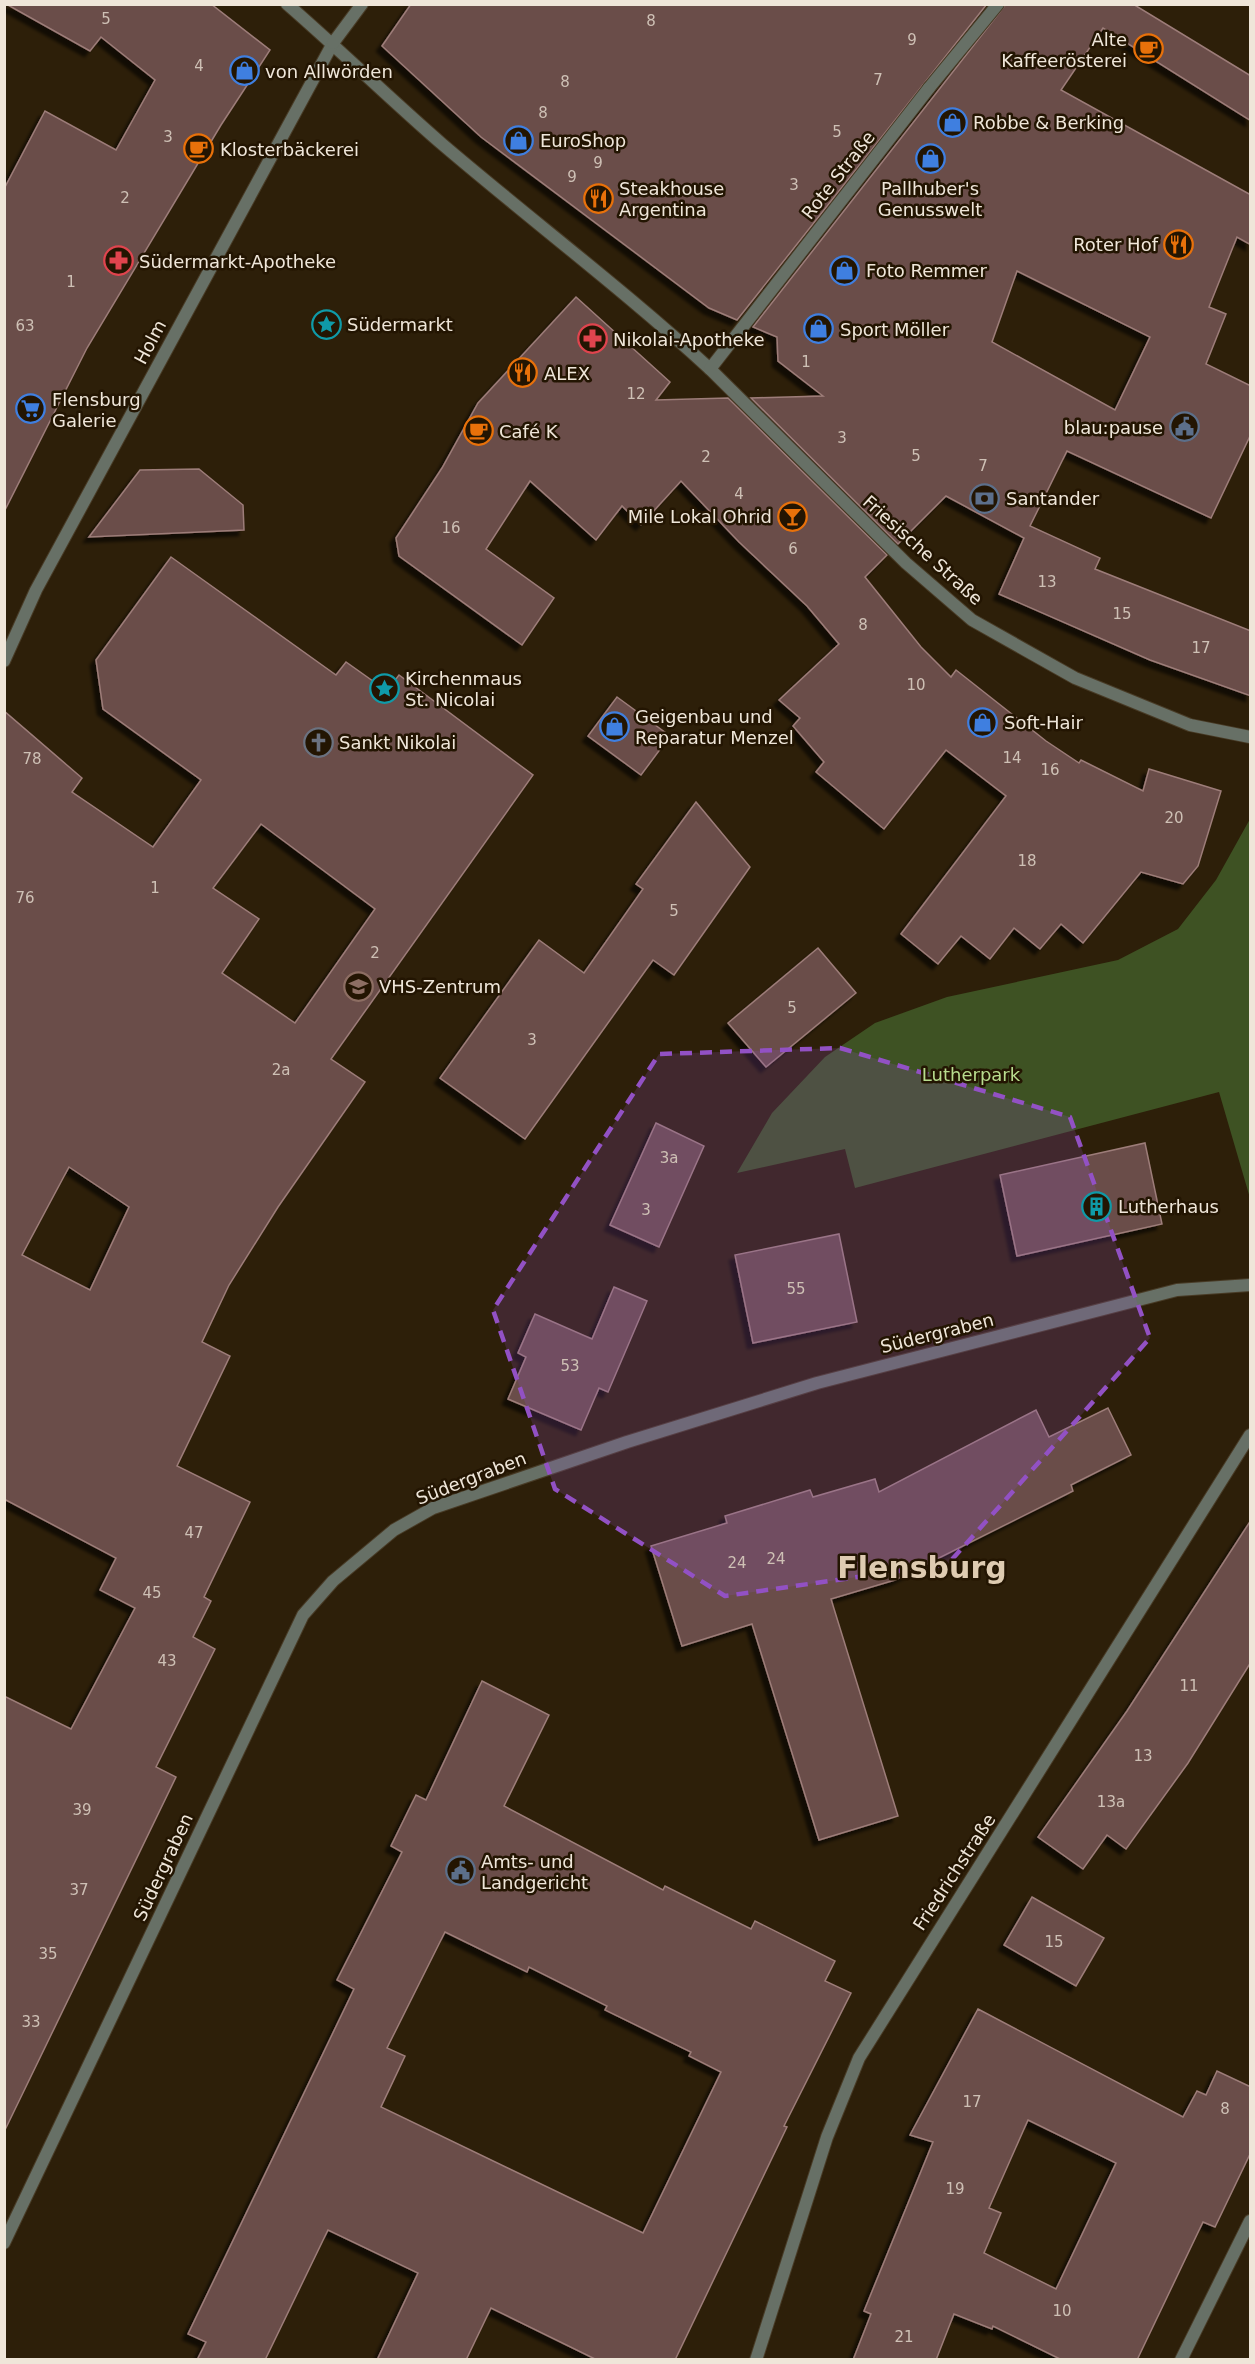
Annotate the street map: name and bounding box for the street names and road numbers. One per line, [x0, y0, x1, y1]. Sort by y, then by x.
street label: Rote Straße [797, 127, 879, 223]
street label: Holm [130, 316, 170, 368]
street label: Friesische Straße [859, 491, 987, 609]
street label: Südergraben [878, 1309, 996, 1357]
street label: Südergraben [413, 1447, 529, 1509]
street label: Südergraben [129, 1810, 197, 1924]
street label: Friedrichstraße [908, 1810, 1000, 1934]

